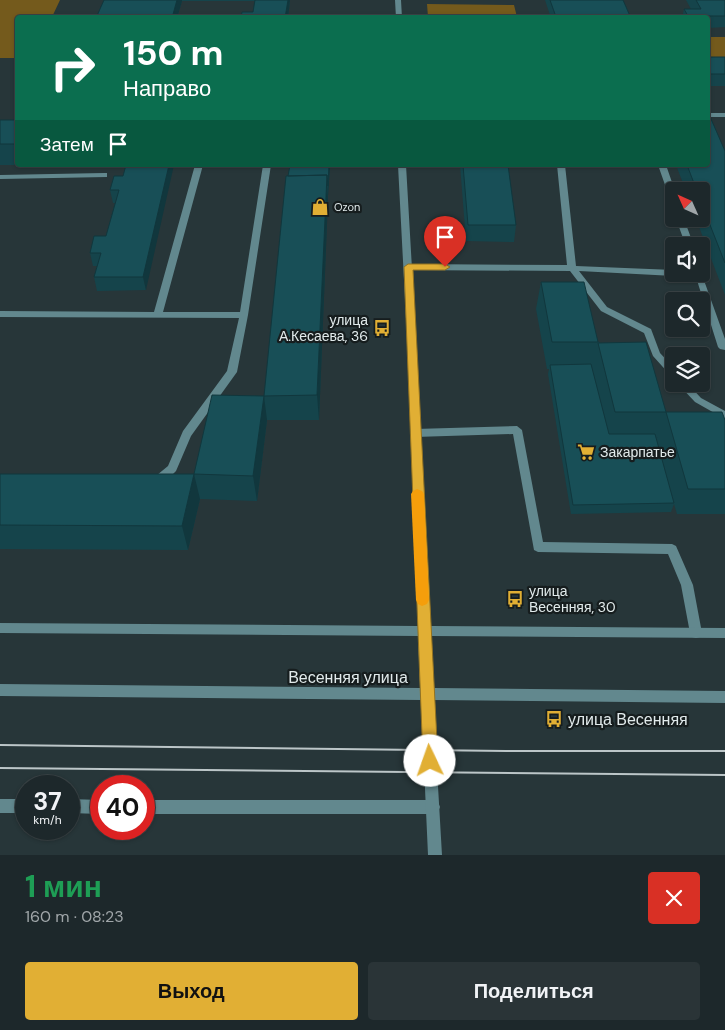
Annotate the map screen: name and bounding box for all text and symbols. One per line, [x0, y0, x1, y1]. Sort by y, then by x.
text: 150 m [123, 30, 223, 76]
icon: right [40, 35, 105, 100]
text: Направо [123, 74, 211, 103]
icon: arrive [104, 130, 132, 158]
text: Затем [40, 132, 94, 157]
north arrow [665, 182, 710, 228]
map controls [665, 182, 710, 392]
shop icon: Ozon [310, 197, 330, 217]
place label: Ozon [334, 200, 360, 214]
pin [424, 216, 466, 267]
icon: arrive [431, 223, 459, 251]
button: sound [665, 237, 710, 282]
button: search [665, 292, 710, 337]
place label: улица А.Кесаева, 36 [279, 311, 368, 345]
bus stop icon: улица А.Кесаева, 36 [372, 318, 392, 338]
button: layers [665, 347, 710, 392]
supermarket icon: Закарпатье [576, 442, 596, 462]
place label: Закарпатье [600, 443, 675, 461]
place label: улица Весенняя, 30 [529, 582, 616, 616]
bus stop icon: улица Весенняя, 30 [505, 589, 525, 609]
street label: Весенняя улица [288, 667, 408, 688]
bus stop icon: улица Весенняя [544, 709, 564, 729]
place label: улица Весенняя [568, 709, 688, 730]
position arrow [403, 734, 455, 786]
speed limit sign: 40 [90, 775, 155, 840]
text: 37 [33, 785, 62, 818]
text: km/h [33, 812, 62, 828]
text: 1 мин [25, 867, 102, 906]
button: close [648, 872, 700, 924]
text: 160 m · 08:23 [25, 906, 124, 927]
button: Выход [25, 962, 358, 1020]
button: Поделиться [368, 962, 700, 1020]

